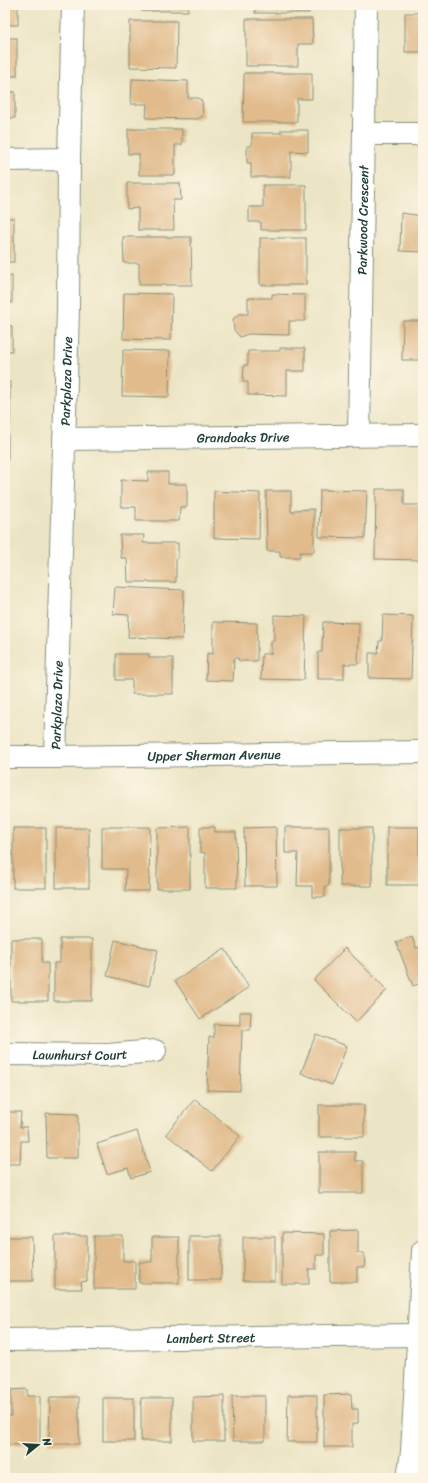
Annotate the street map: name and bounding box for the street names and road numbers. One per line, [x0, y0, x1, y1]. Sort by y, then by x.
street label: Parkwood Crescent [351, 164, 375, 275]
street label: Parkplaza Drive [54, 336, 79, 426]
street label: Grandoaks Drive [197, 425, 290, 450]
street label: Parkplaza Drive [44, 660, 70, 750]
street label: Upper Sherman Avenue [147, 743, 281, 768]
street label: Lawnhurst Court [32, 1042, 129, 1067]
street label: Lambert Street [166, 1326, 256, 1350]

